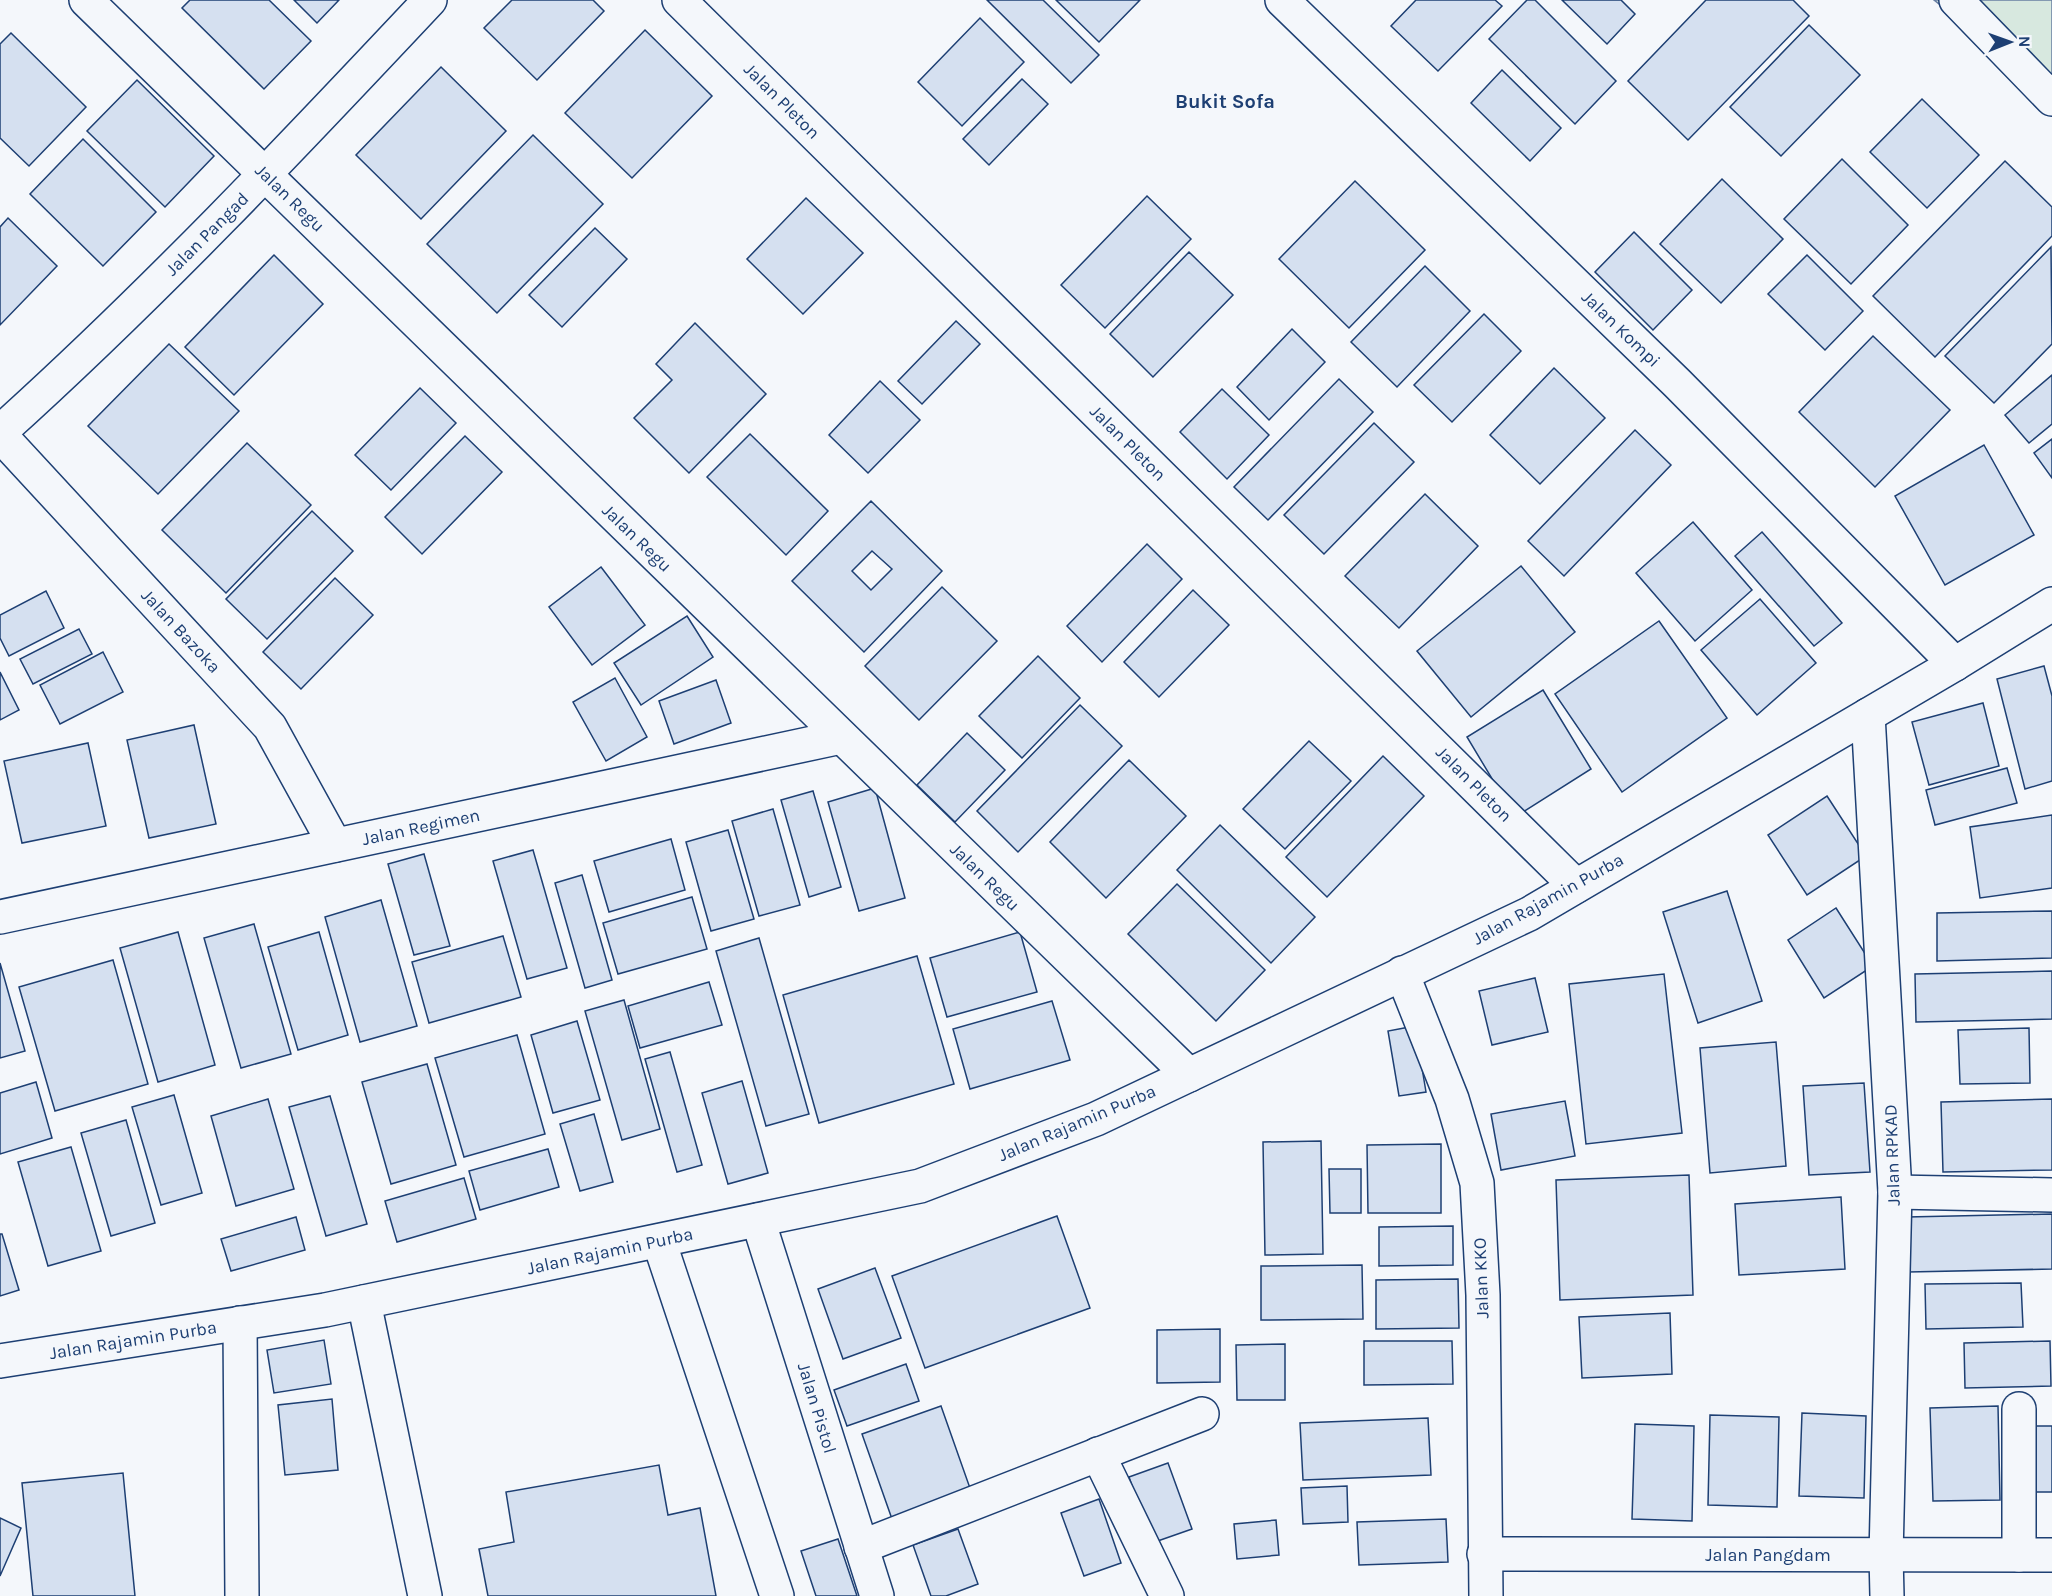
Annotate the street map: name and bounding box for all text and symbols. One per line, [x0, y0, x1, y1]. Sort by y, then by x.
north arrow [1980, 12, 2040, 72]
text: N [2015, 36, 2034, 48]
street label: Jalan Pleton [739, 58, 825, 144]
district label: Bukit Sofa [1175, 90, 1275, 113]
street label: Jalan Regu [250, 159, 330, 237]
street label: Jalan Pangad [161, 188, 253, 280]
street label: Jalan Kompi [1577, 286, 1665, 372]
street label: Jalan Pleton [1085, 400, 1171, 486]
street label: Jalan Regu [597, 499, 677, 577]
street label: Jalan Bazoka [137, 584, 225, 678]
street label: Jalan Pleton [1431, 741, 1517, 827]
street label: Jalan Regimen [360, 804, 482, 850]
street label: Jalan Regu [945, 838, 1025, 916]
street label: Jalan Rajamin Purba [1469, 848, 1627, 950]
street label: Jalan Rajamin Purba [995, 1080, 1159, 1166]
street label: Jalan RPKAD [1879, 1104, 1905, 1206]
street label: Jalan Rajamin Purba [525, 1223, 695, 1279]
street label: Jalan KKO [1469, 1237, 1493, 1319]
street label: Jalan Rajamin Purba [48, 1316, 218, 1364]
street label: Jalan Pistol [793, 1360, 841, 1456]
street label: Jalan Pangdam [1705, 1544, 1831, 1566]

